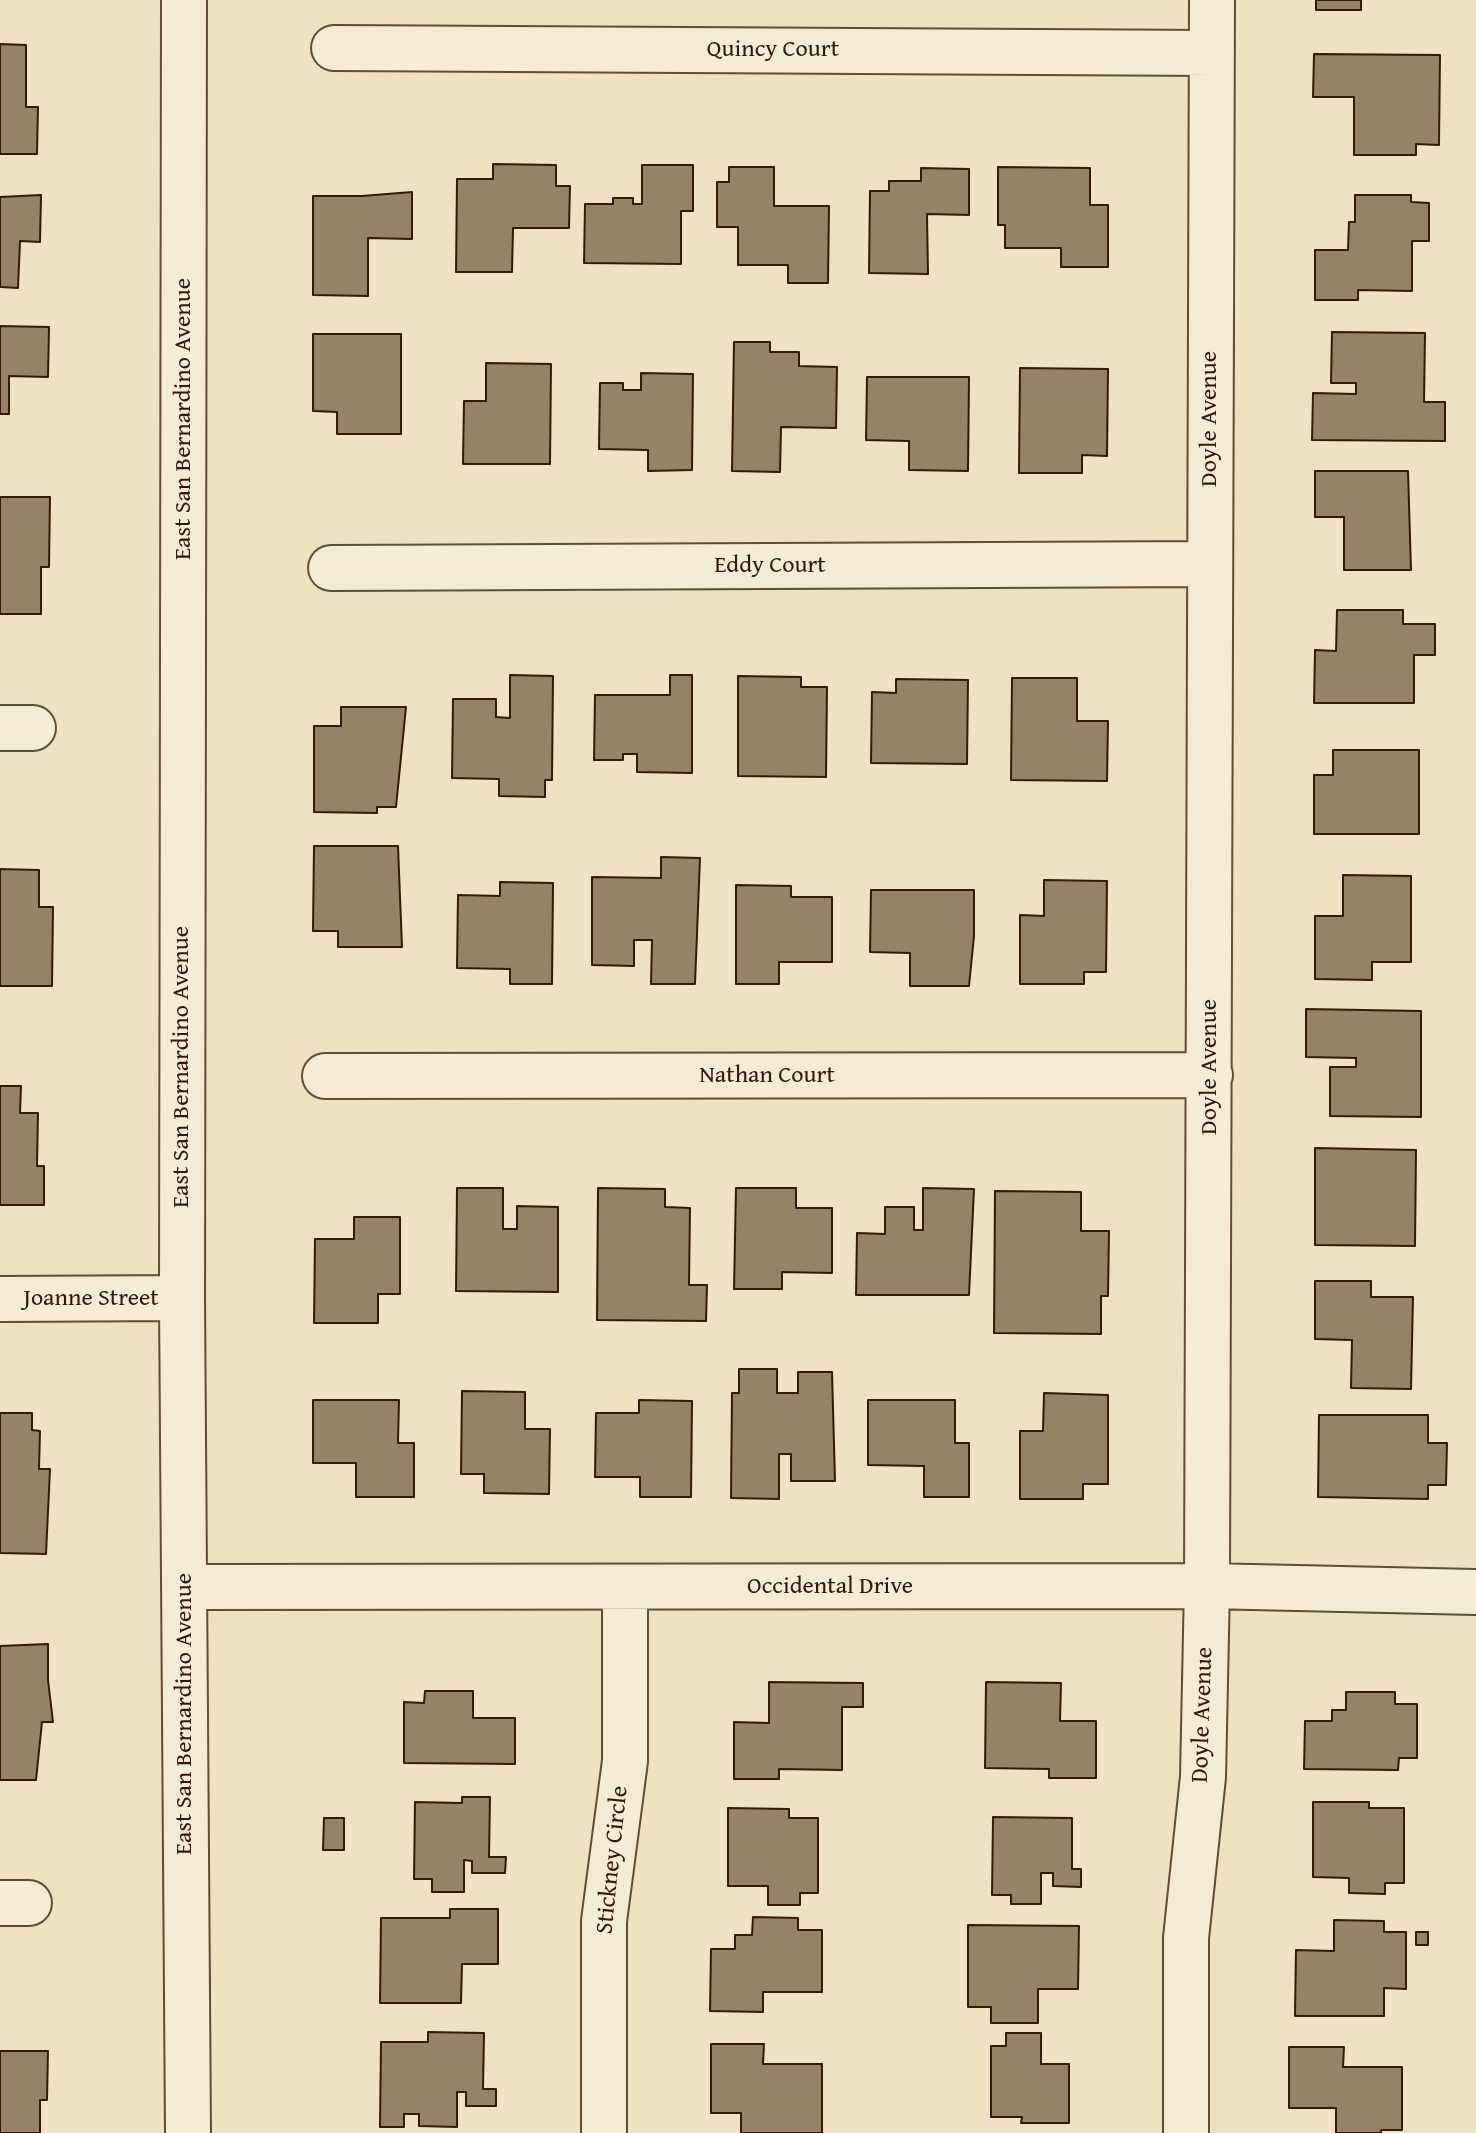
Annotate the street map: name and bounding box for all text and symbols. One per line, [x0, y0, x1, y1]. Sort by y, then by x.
street label: Quincy Court [707, 36, 839, 64]
street label: East San Bernardino Avenue [170, 278, 198, 560]
street label: Doyle Avenue [1196, 351, 1224, 487]
street label: Eddy Court [714, 552, 826, 580]
street label: East San Bernardino Avenue [168, 926, 196, 1208]
street label: Doyle Avenue [1196, 999, 1224, 1135]
street label: Nathan Court [699, 1062, 835, 1090]
street label: Joanne Street [23, 1285, 159, 1313]
street label: East San Bernardino Avenue [171, 1573, 199, 1855]
street label: Occidental Drive [747, 1573, 913, 1601]
street label: Doyle Avenue [1186, 1647, 1220, 1783]
street label: Stickney Circle [591, 1784, 635, 1936]

